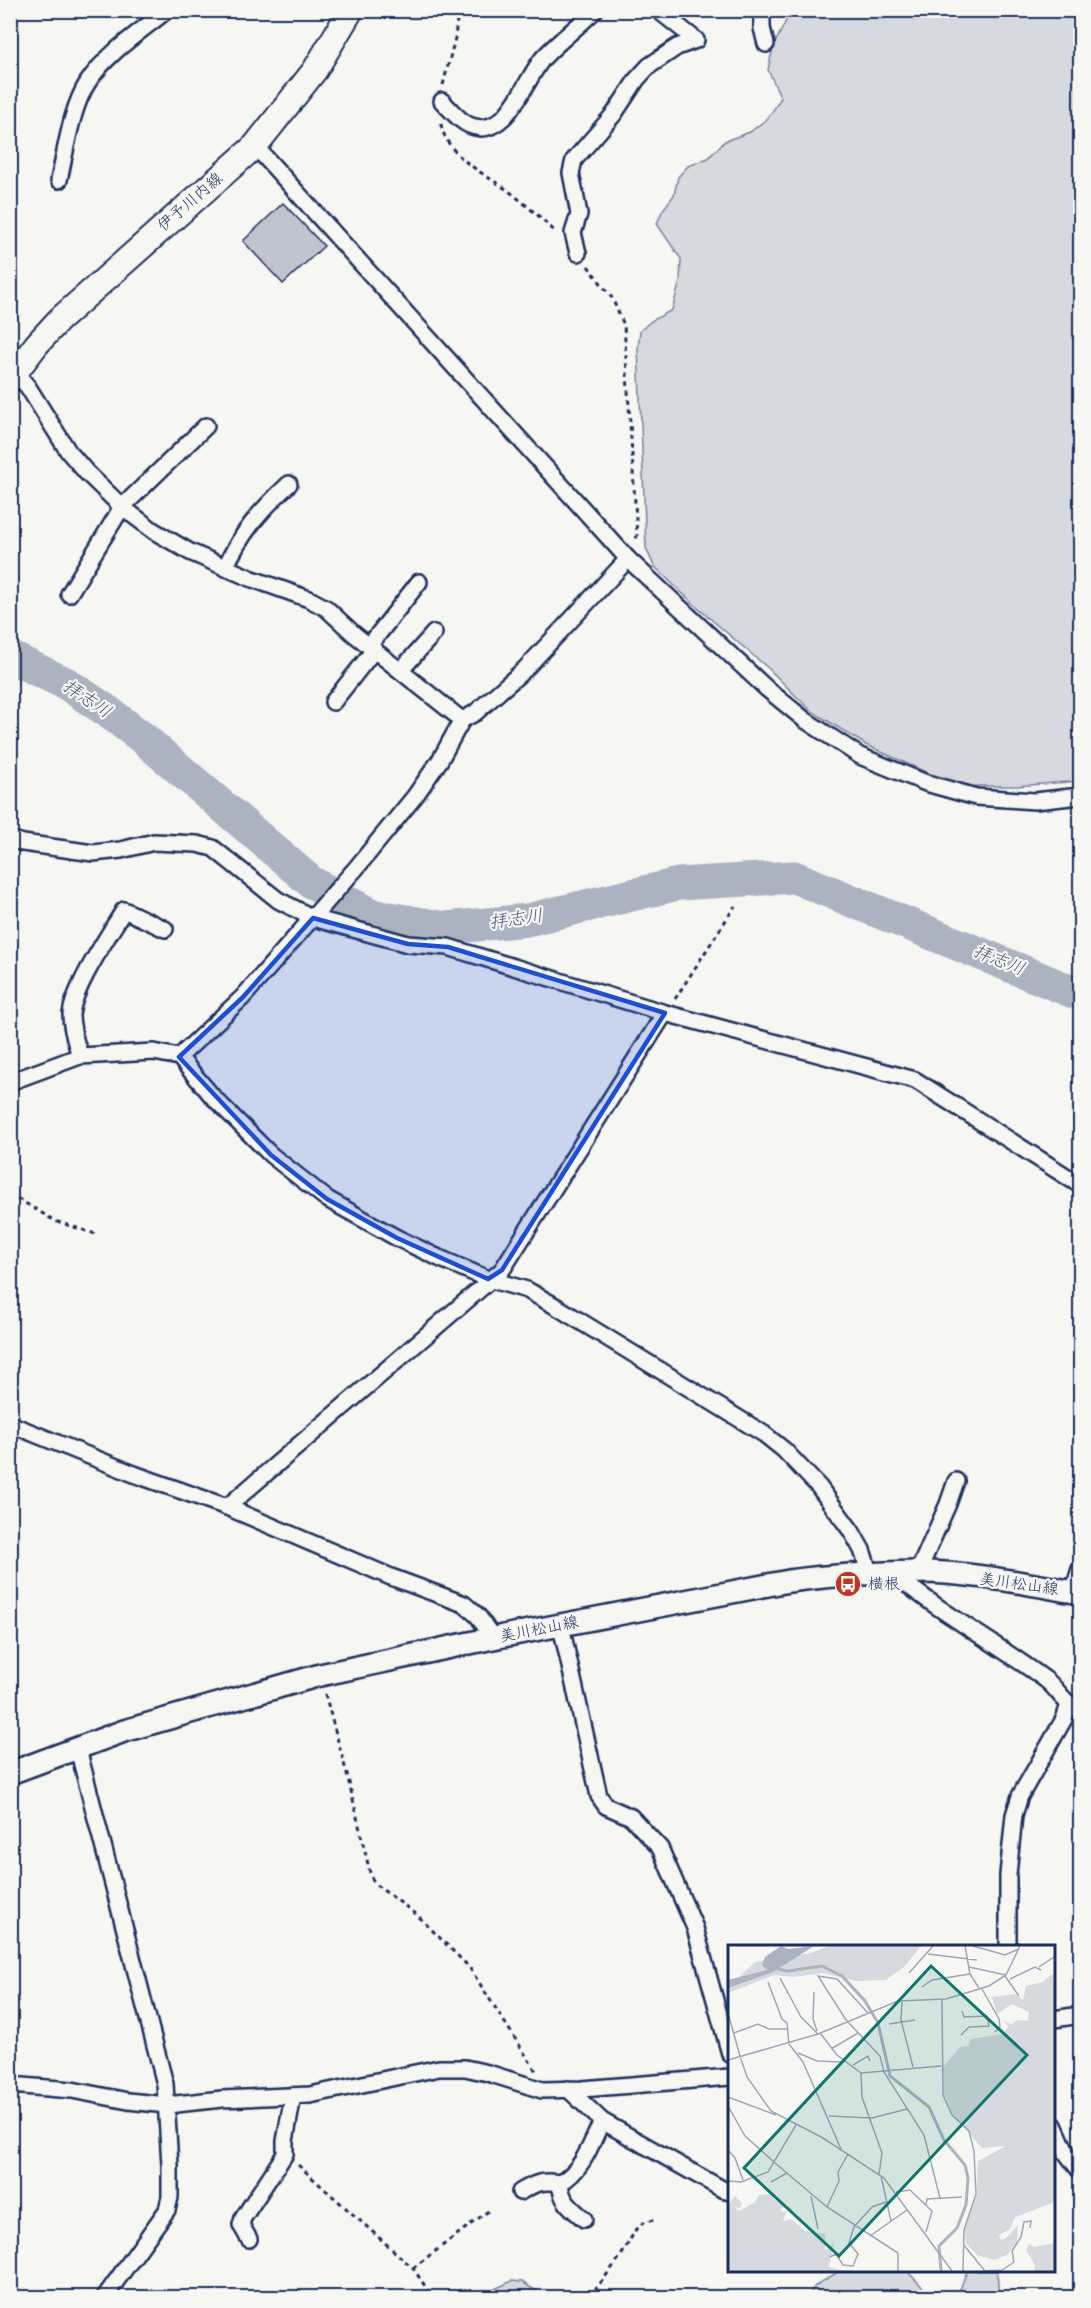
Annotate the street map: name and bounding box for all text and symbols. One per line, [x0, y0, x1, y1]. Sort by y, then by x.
street label: 伊予川内線 [153, 168, 227, 236]
water label: 拝志川 [58, 674, 116, 724]
water label: 拝志川 [488, 904, 544, 934]
water label: 拝志川 [970, 939, 1028, 981]
bus stop icon: 横根 [833, 1569, 863, 1599]
street label: 美川松山線 [978, 1569, 1060, 1599]
place label: 横根 [868, 1574, 900, 1594]
street label: 美川松山線 [498, 1612, 580, 1646]
inset map [728, 1945, 1055, 2272]

